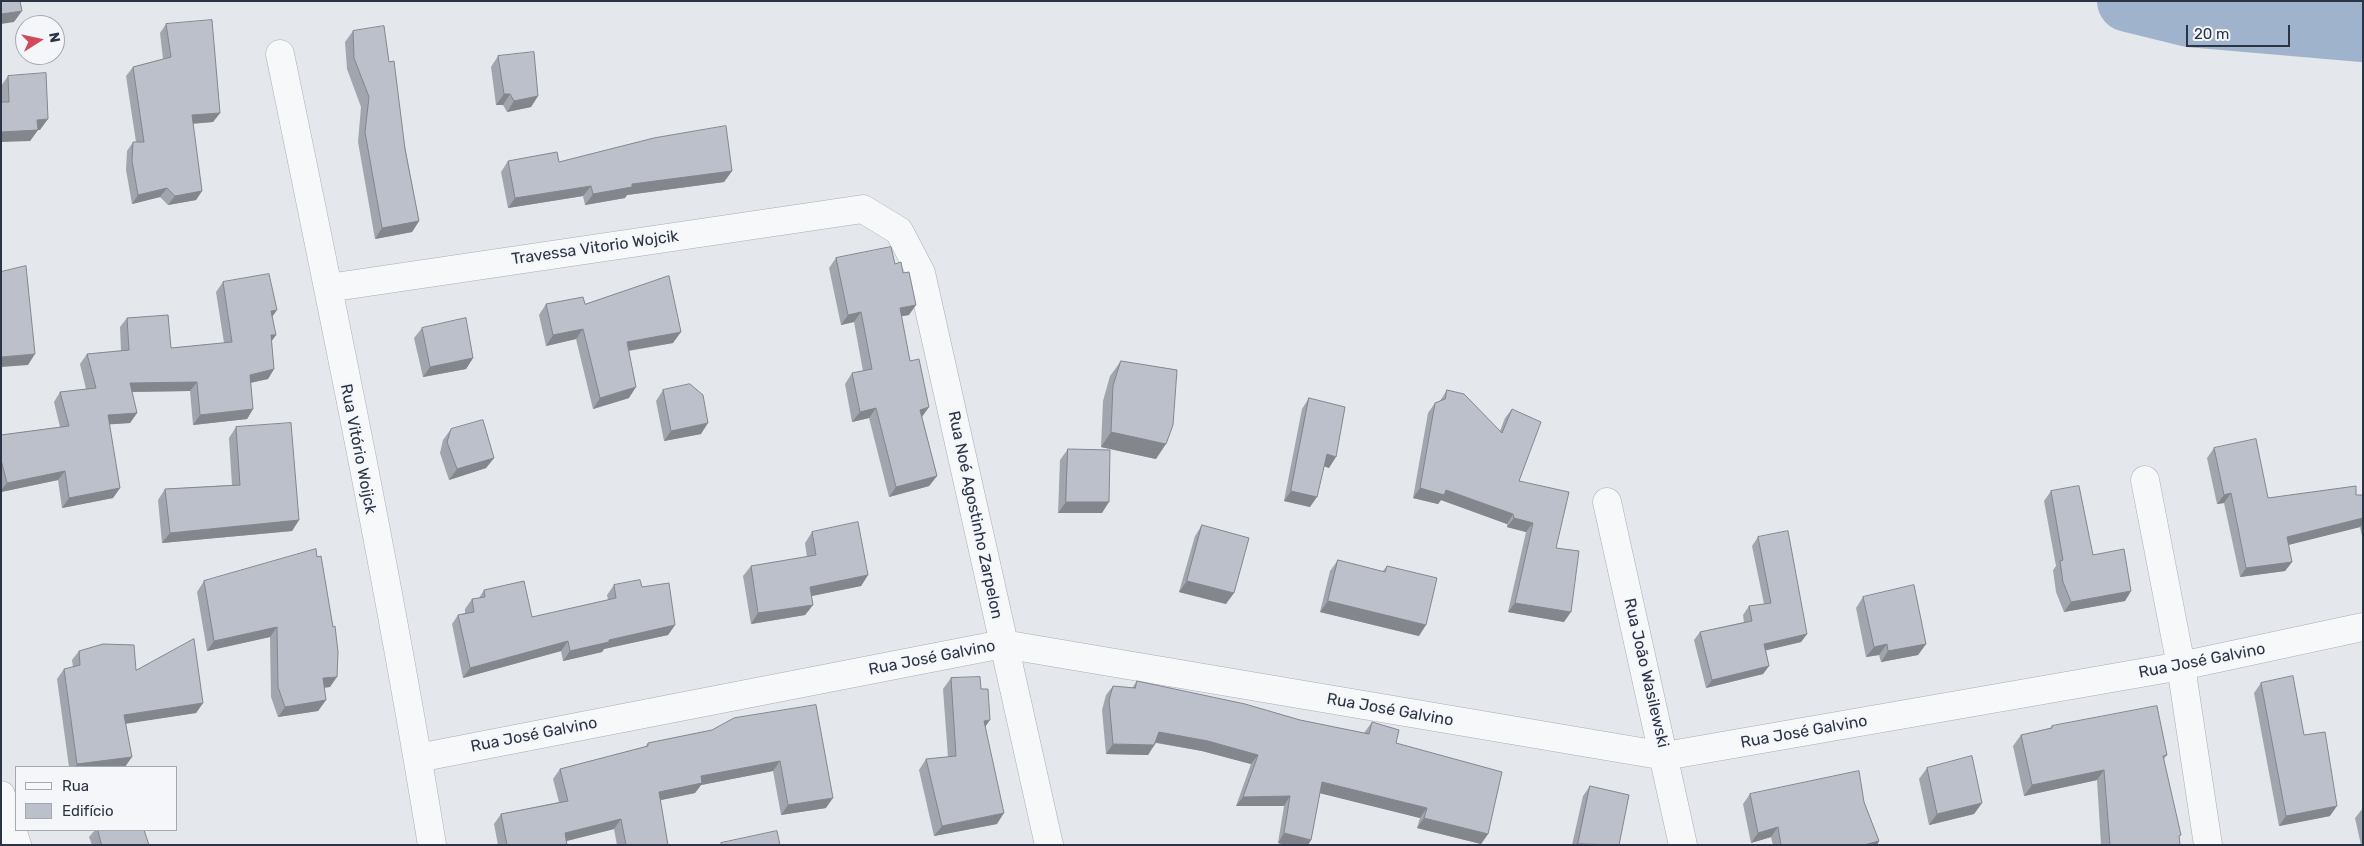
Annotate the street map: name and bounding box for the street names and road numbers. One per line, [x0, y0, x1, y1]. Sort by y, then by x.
street label: Travessa Vitorio Wojcik [510, 227, 680, 269]
street label: Rua Vitório Woijck [336, 382, 380, 516]
street label: Rua Noé Agostinho Zarpelon [944, 409, 1006, 621]
street label: Rua João Wasilewski [1619, 596, 1673, 750]
street label: Rua José Galvino [867, 636, 997, 680]
street label: Rua José Galvino [2137, 639, 2267, 683]
street label: Rua José Galvino [1325, 689, 1455, 731]
street label: Rua José Galvino [1739, 711, 1869, 753]
street label: Rua José Galvino [469, 713, 599, 757]

